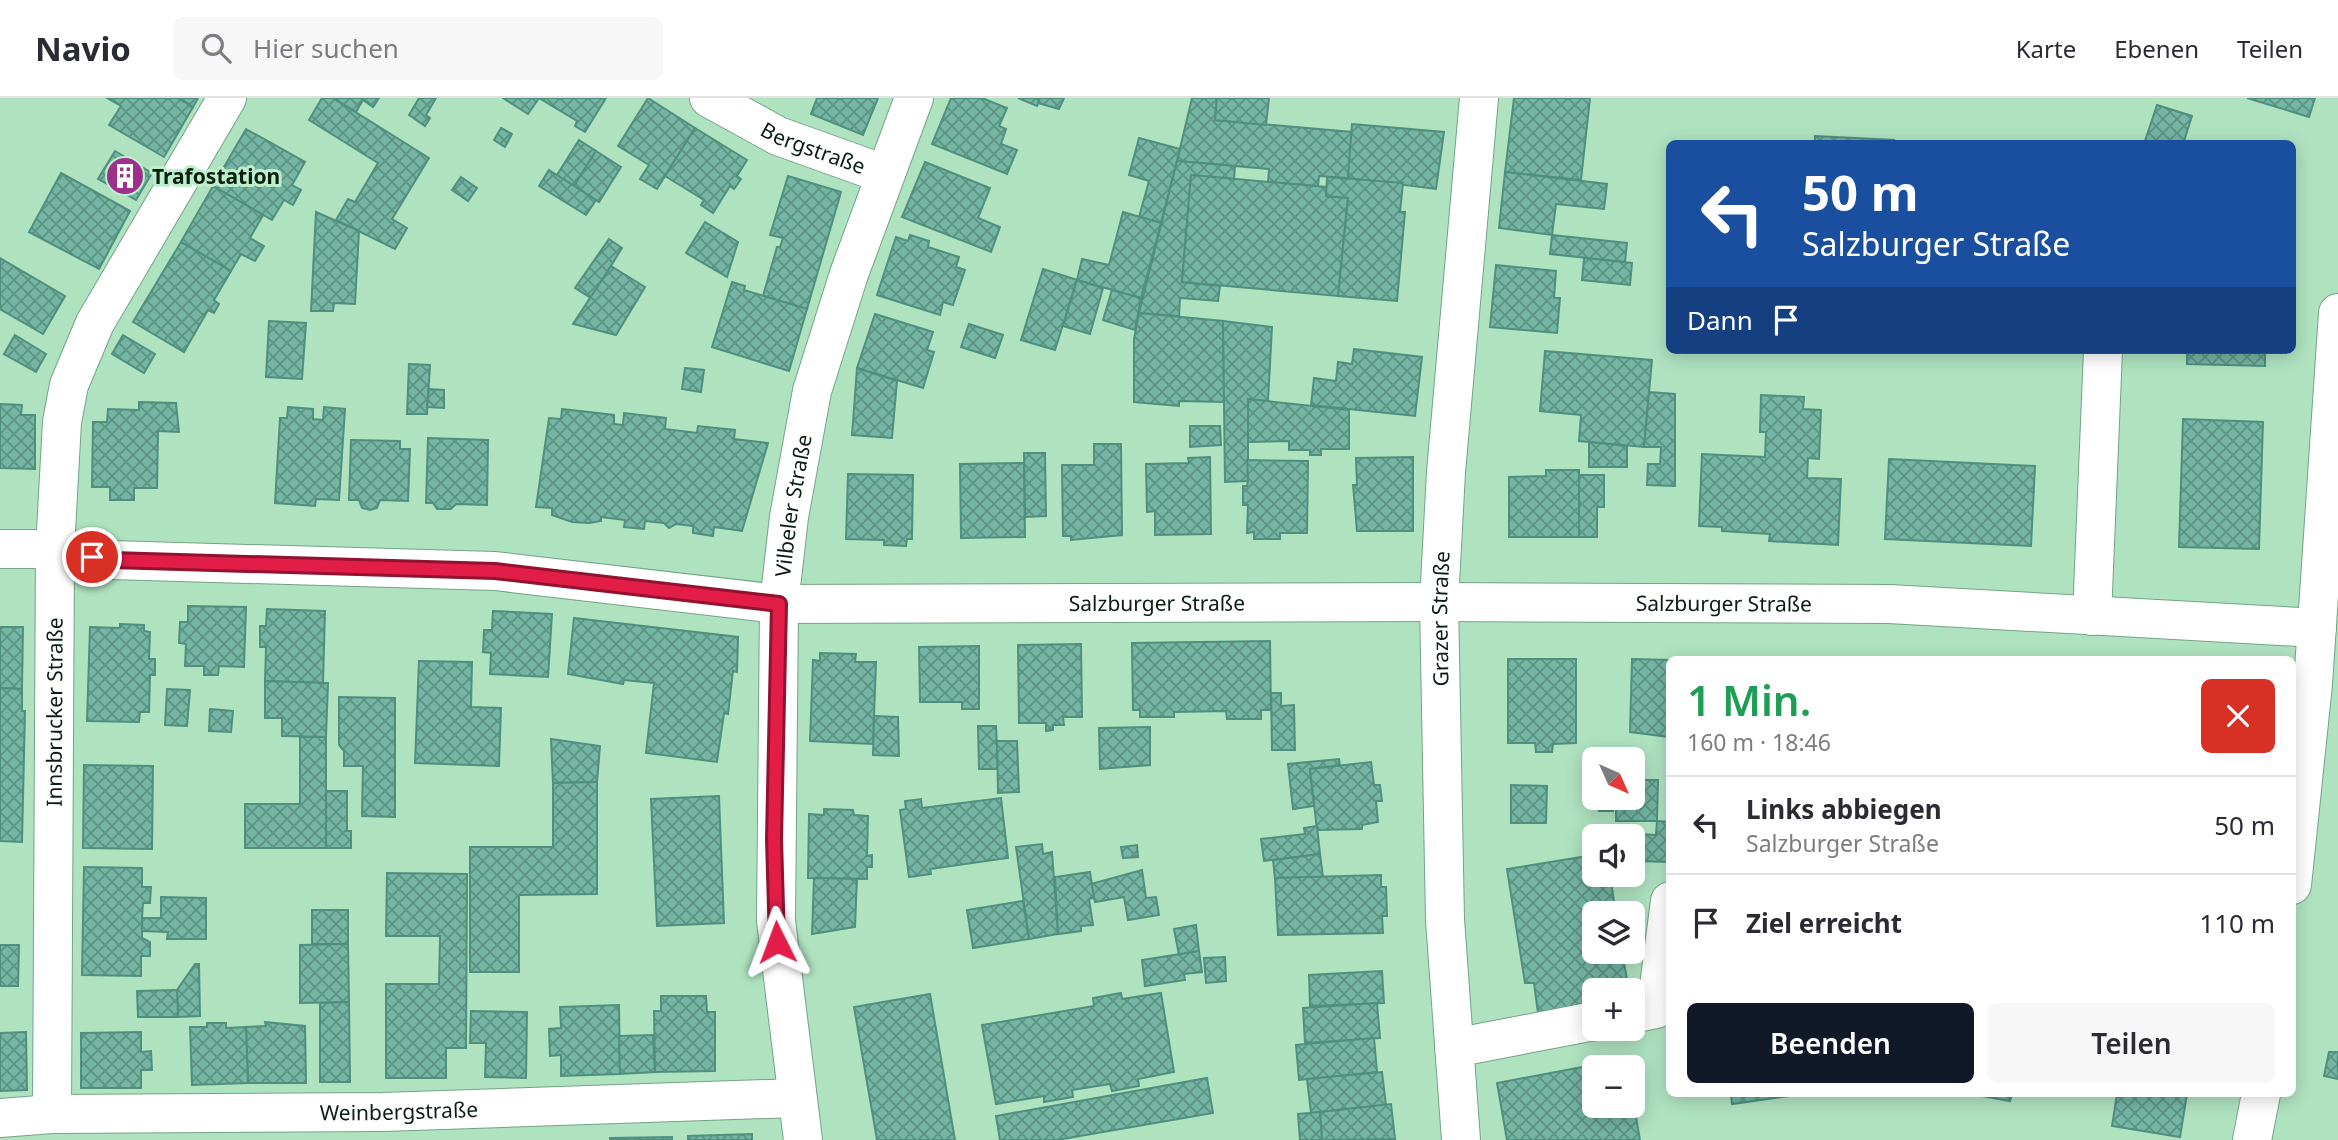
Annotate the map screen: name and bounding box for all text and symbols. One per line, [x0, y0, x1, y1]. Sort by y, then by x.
search box [173, 17, 663, 80]
text: Navio [35, 26, 131, 71]
icon: search [197, 29, 235, 67]
text: Hier suchen [253, 30, 399, 66]
text: Karte [2016, 32, 2076, 65]
text: Ebenen [2114, 32, 2199, 65]
text: Teilen [2237, 32, 2303, 65]
street label: Bergstraße [756, 115, 869, 180]
building icon: Trafostation [104, 155, 146, 197]
text: 50 m [1802, 159, 1919, 225]
place label: Trafostation [152, 162, 280, 190]
icon: left [1687, 168, 1778, 259]
text: Salzburger Straße [1802, 222, 2070, 265]
icon: arrive [1767, 301, 1805, 339]
text: Dann [1687, 302, 1753, 338]
street label: Vilbeler Straße [768, 432, 818, 578]
pin [62, 527, 122, 587]
icon: arrive [73, 538, 111, 576]
street label: Grazer Straße [1425, 550, 1456, 687]
street label: Salzburger Straße [1069, 589, 1245, 617]
street label: Salzburger Straße [1636, 589, 1812, 618]
street label: Innsbrucker Straße [40, 617, 69, 807]
text: 1 Min. [1687, 671, 1811, 728]
button: close [2201, 679, 2275, 753]
text: 160 m · 18:46 [1687, 726, 1831, 758]
north arrow [1582, 747, 1645, 810]
map controls [1582, 747, 1645, 1118]
text: Links abbiegen [1746, 791, 1942, 827]
icon: left [1687, 806, 1725, 844]
text: 50 m [2214, 807, 2275, 843]
button: sound [1582, 824, 1645, 887]
text: Salzburger Straße [1746, 827, 1939, 859]
button: layers [1582, 901, 1645, 964]
icon: arrive [1687, 904, 1725, 942]
position arrow [740, 905, 814, 979]
text: Ziel erreicht [1746, 905, 1902, 941]
text: 110 m [2199, 905, 2275, 941]
button: + [1582, 978, 1645, 1041]
button: Beenden [1687, 1003, 1974, 1083]
button: Teilen [1988, 1003, 2275, 1083]
button: − [1582, 1055, 1645, 1118]
street label: Weinbergstraße [320, 1095, 478, 1126]

